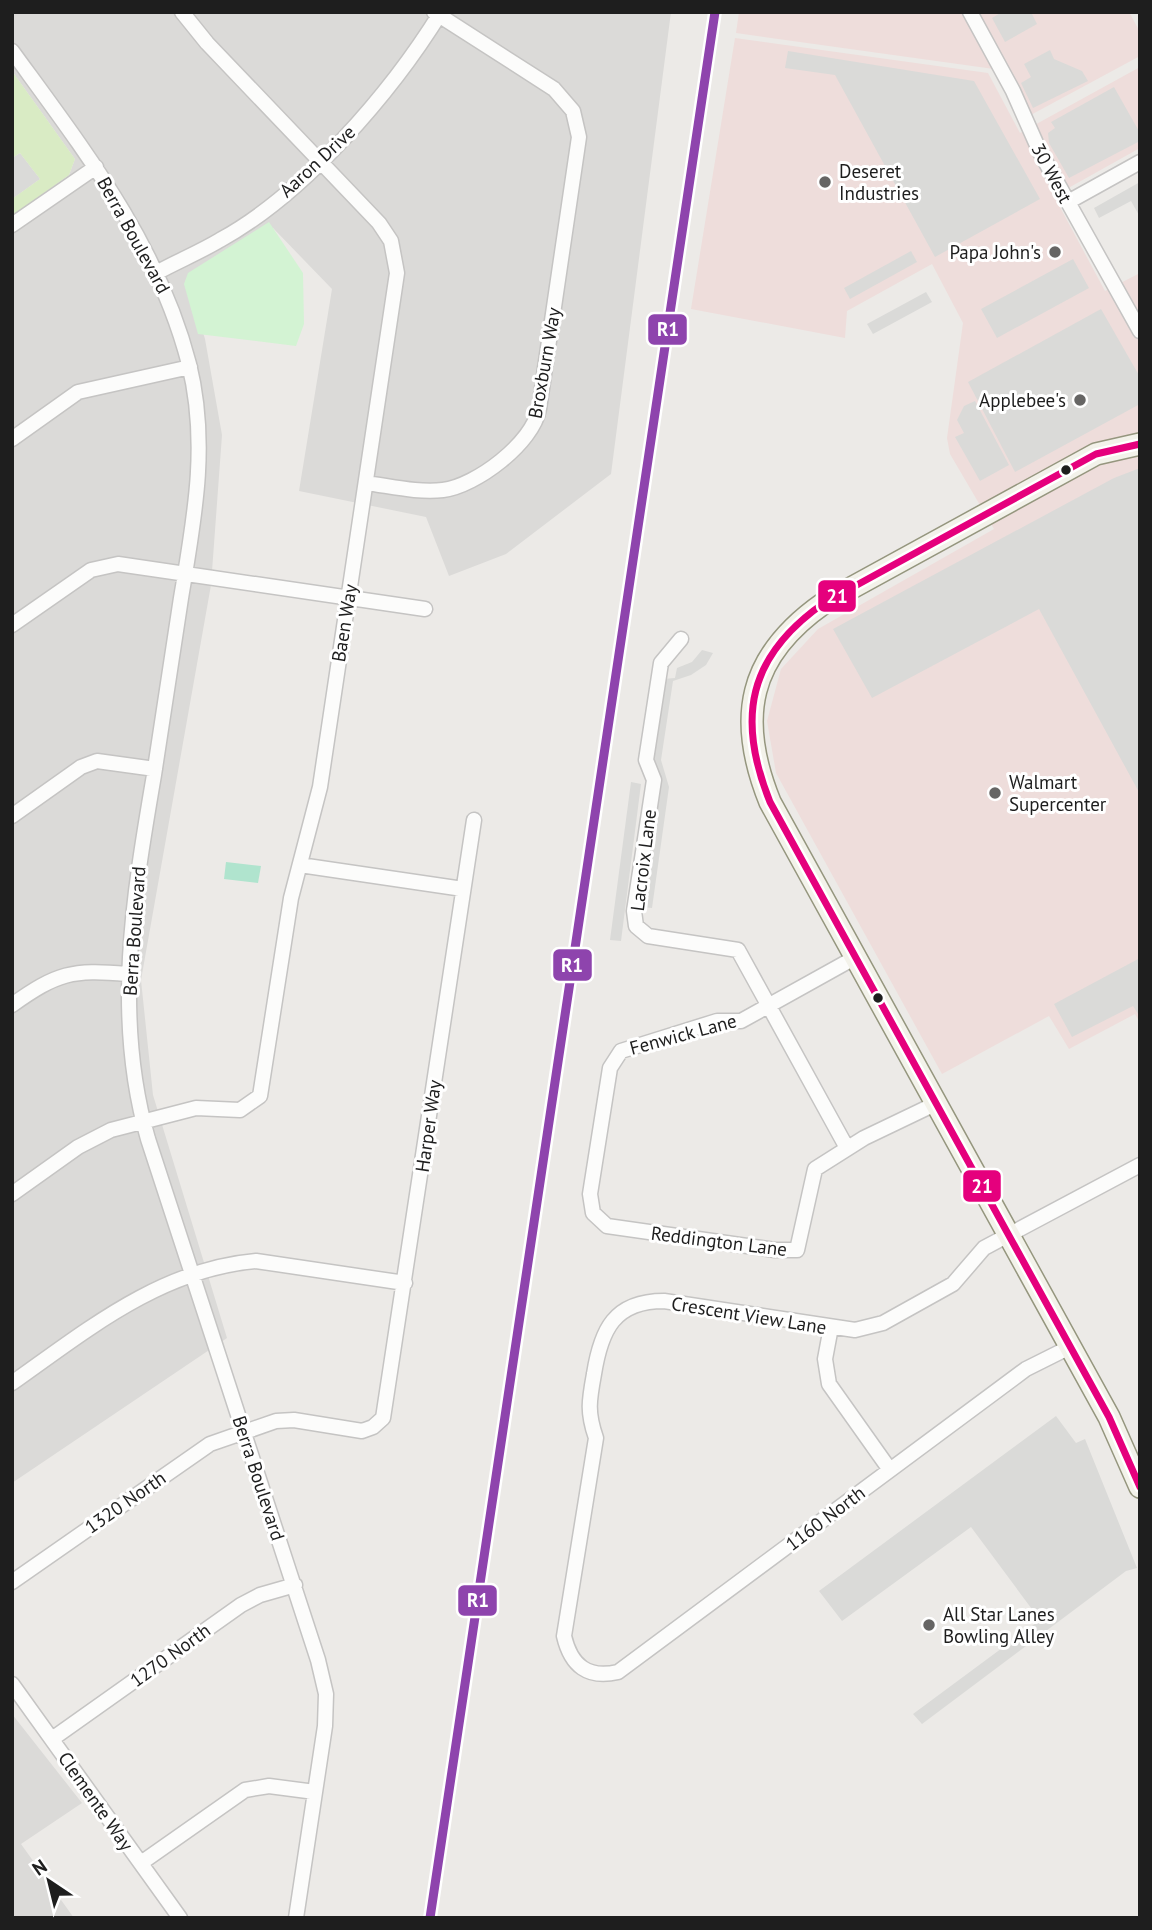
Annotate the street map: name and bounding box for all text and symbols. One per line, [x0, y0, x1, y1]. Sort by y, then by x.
street label: Aaron Drive [274, 120, 360, 202]
street label: 30 West [1026, 139, 1078, 208]
place label: Deseret Industries [839, 159, 919, 205]
street label: Berra Boulevard [92, 172, 176, 298]
marker: Deseret Industries [817, 174, 833, 190]
place label: Papa John's [949, 240, 1041, 264]
marker: Papa John's [1047, 244, 1063, 260]
street label: Broxburn Way [522, 305, 566, 420]
line badge: R1 [647, 313, 688, 346]
text: R1 [657, 317, 679, 341]
place label: Applebee's [979, 388, 1066, 412]
marker: Applebee's [1072, 392, 1088, 408]
unlabelled marker [1059, 463, 1073, 477]
line badge: 21 [817, 579, 857, 613]
street label: Baen Way [326, 582, 362, 664]
text: 21 [826, 584, 848, 608]
place label: Walmart Supercenter [1009, 770, 1107, 816]
marker: Walmart Supercenter [987, 785, 1003, 801]
street label: Lacroix Lane [625, 808, 661, 912]
street label: Berra Boulevard [118, 865, 150, 997]
line badge: R1 [552, 948, 593, 982]
text: R1 [561, 953, 583, 977]
unlabelled marker [871, 991, 885, 1005]
street label: Fenwick Lane [627, 1008, 739, 1060]
street label: Harper Way [410, 1078, 446, 1174]
line badge: 21 [962, 1169, 1002, 1203]
text: 21 [971, 1174, 993, 1198]
street label: Reddington Lane [650, 1221, 788, 1261]
street label: Crescent View Lane [670, 1291, 828, 1339]
street label: Berra Boulevard [228, 1413, 290, 1543]
street label: 1320 North [80, 1465, 170, 1539]
street label: 1160 North [781, 1480, 869, 1556]
line badge: R1 [457, 1584, 498, 1617]
text: R1 [467, 1588, 489, 1612]
place label: All Star Lanes Bowling Alley [943, 1602, 1055, 1648]
marker: All Star Lanes Bowling Alley [921, 1617, 937, 1633]
street label: 1270 North [125, 1618, 215, 1692]
street label: Clemente Way [53, 1747, 139, 1855]
north arrow [14, 1846, 84, 1916]
text: N [27, 1854, 51, 1880]

